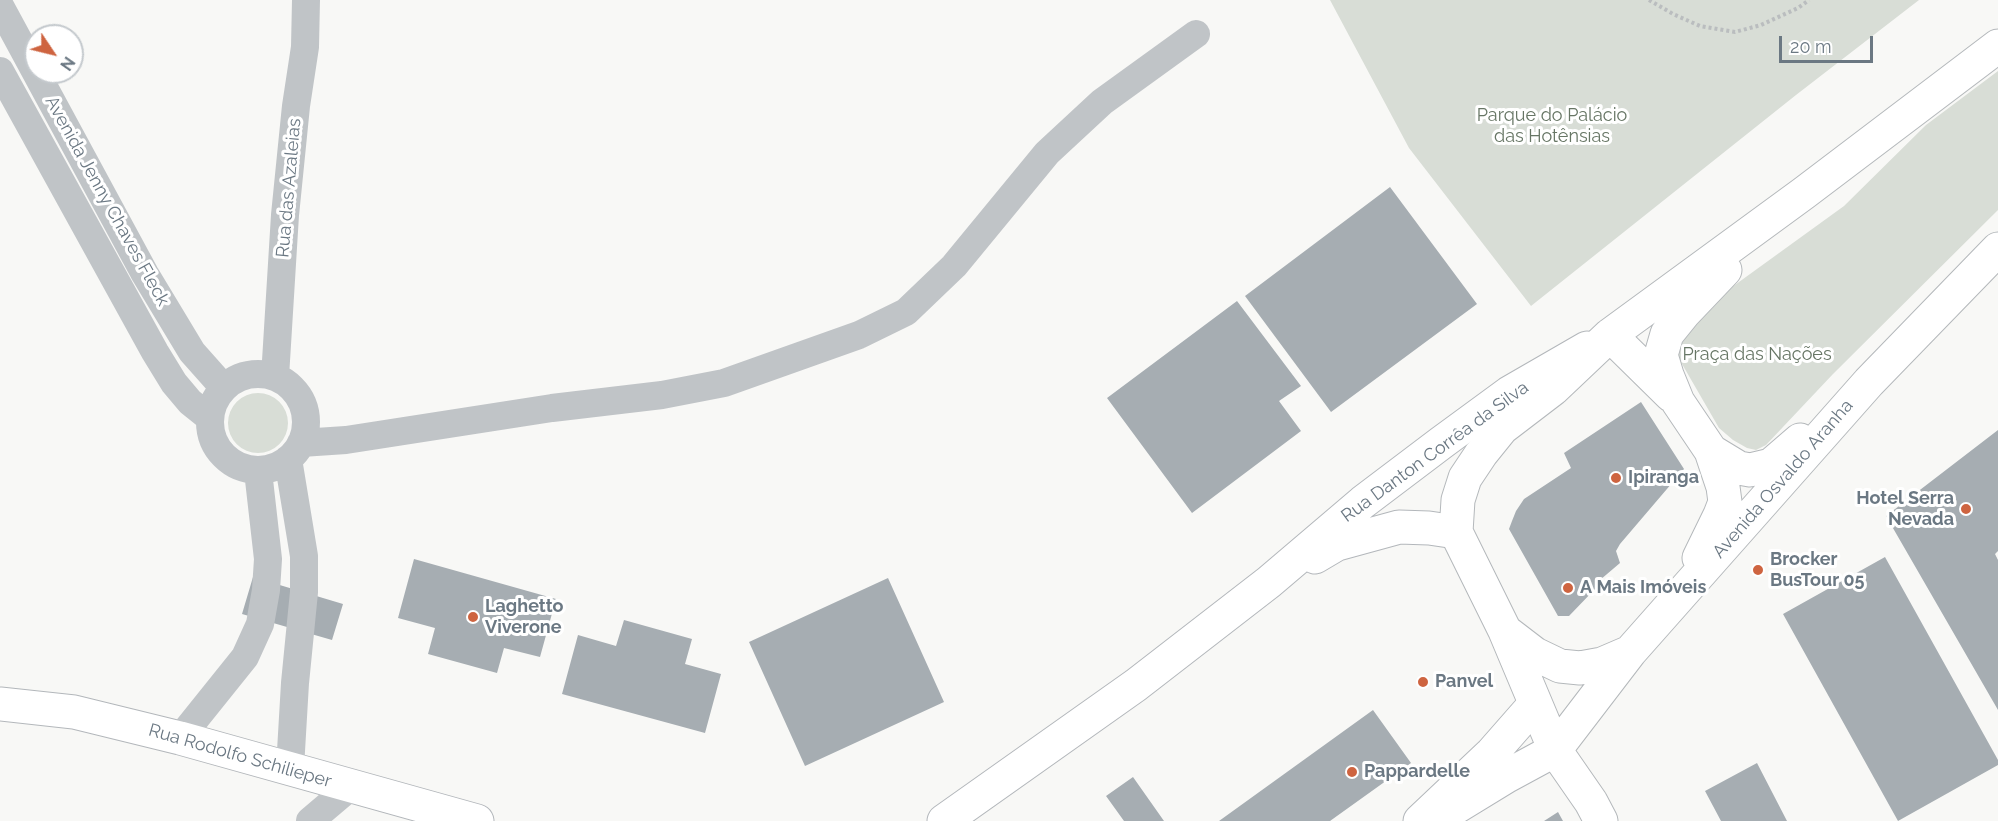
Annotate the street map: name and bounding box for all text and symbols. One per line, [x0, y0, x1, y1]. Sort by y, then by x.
north arrow [24, 24, 84, 84]
scale bar [1782, 24, 1876, 62]
text: 20 m [1790, 36, 1832, 57]
text: N [56, 53, 79, 74]
street label: Avenida Jenny Chaves Fleck [40, 92, 174, 310]
park label: Parque do Palácio das Hotênsias [1477, 105, 1627, 148]
street label: Rua das Azaleias [272, 117, 306, 259]
park label: Praça das Nações [1682, 344, 1832, 366]
street label: Rua Danton Corrêa da Silva [1337, 377, 1533, 527]
street label: Avenida Osvaldo Aranha [1708, 395, 1858, 563]
place label: Ipiranga [1628, 467, 1699, 489]
marker: Ipiranga [1609, 471, 1623, 485]
place label: Hotel Serra Nevada [1856, 488, 1954, 530]
marker: Hotel Serra Nevada [1959, 502, 1973, 516]
place label: Brocker BusTour 05 [1770, 549, 1864, 592]
marker: Brocker BusTour 05 [1751, 563, 1765, 577]
place label: A Mais Imóveis [1580, 577, 1706, 599]
marker: A Mais Imóveis [1561, 581, 1575, 595]
place label: Laghetto Viverone [485, 596, 563, 638]
marker: Laghetto Viverone [466, 610, 480, 624]
place label: Panvel [1435, 671, 1493, 693]
marker: Panvel [1416, 675, 1430, 689]
street label: Rua Rodolfo Schilieper [146, 720, 334, 792]
place label: Pappardelle [1364, 761, 1470, 783]
marker: Pappardelle [1345, 765, 1359, 779]

